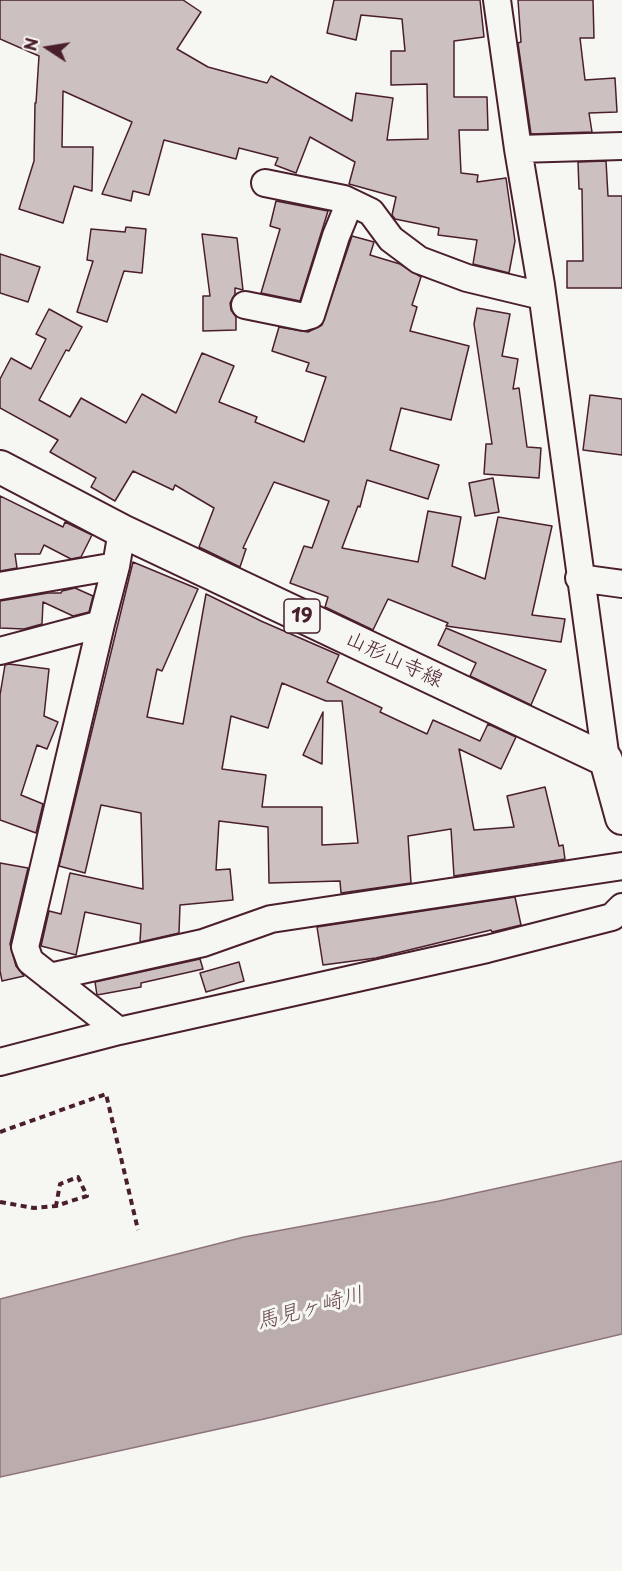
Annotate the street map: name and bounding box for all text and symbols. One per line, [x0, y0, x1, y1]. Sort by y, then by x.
north arrow [18, 18, 78, 78]
text: N [17, 36, 43, 53]
road number: 19 [284, 599, 320, 633]
street label: 山形山寺線 [341, 626, 447, 694]
water label: 馬見ヶ崎川 [253, 1282, 367, 1336]

